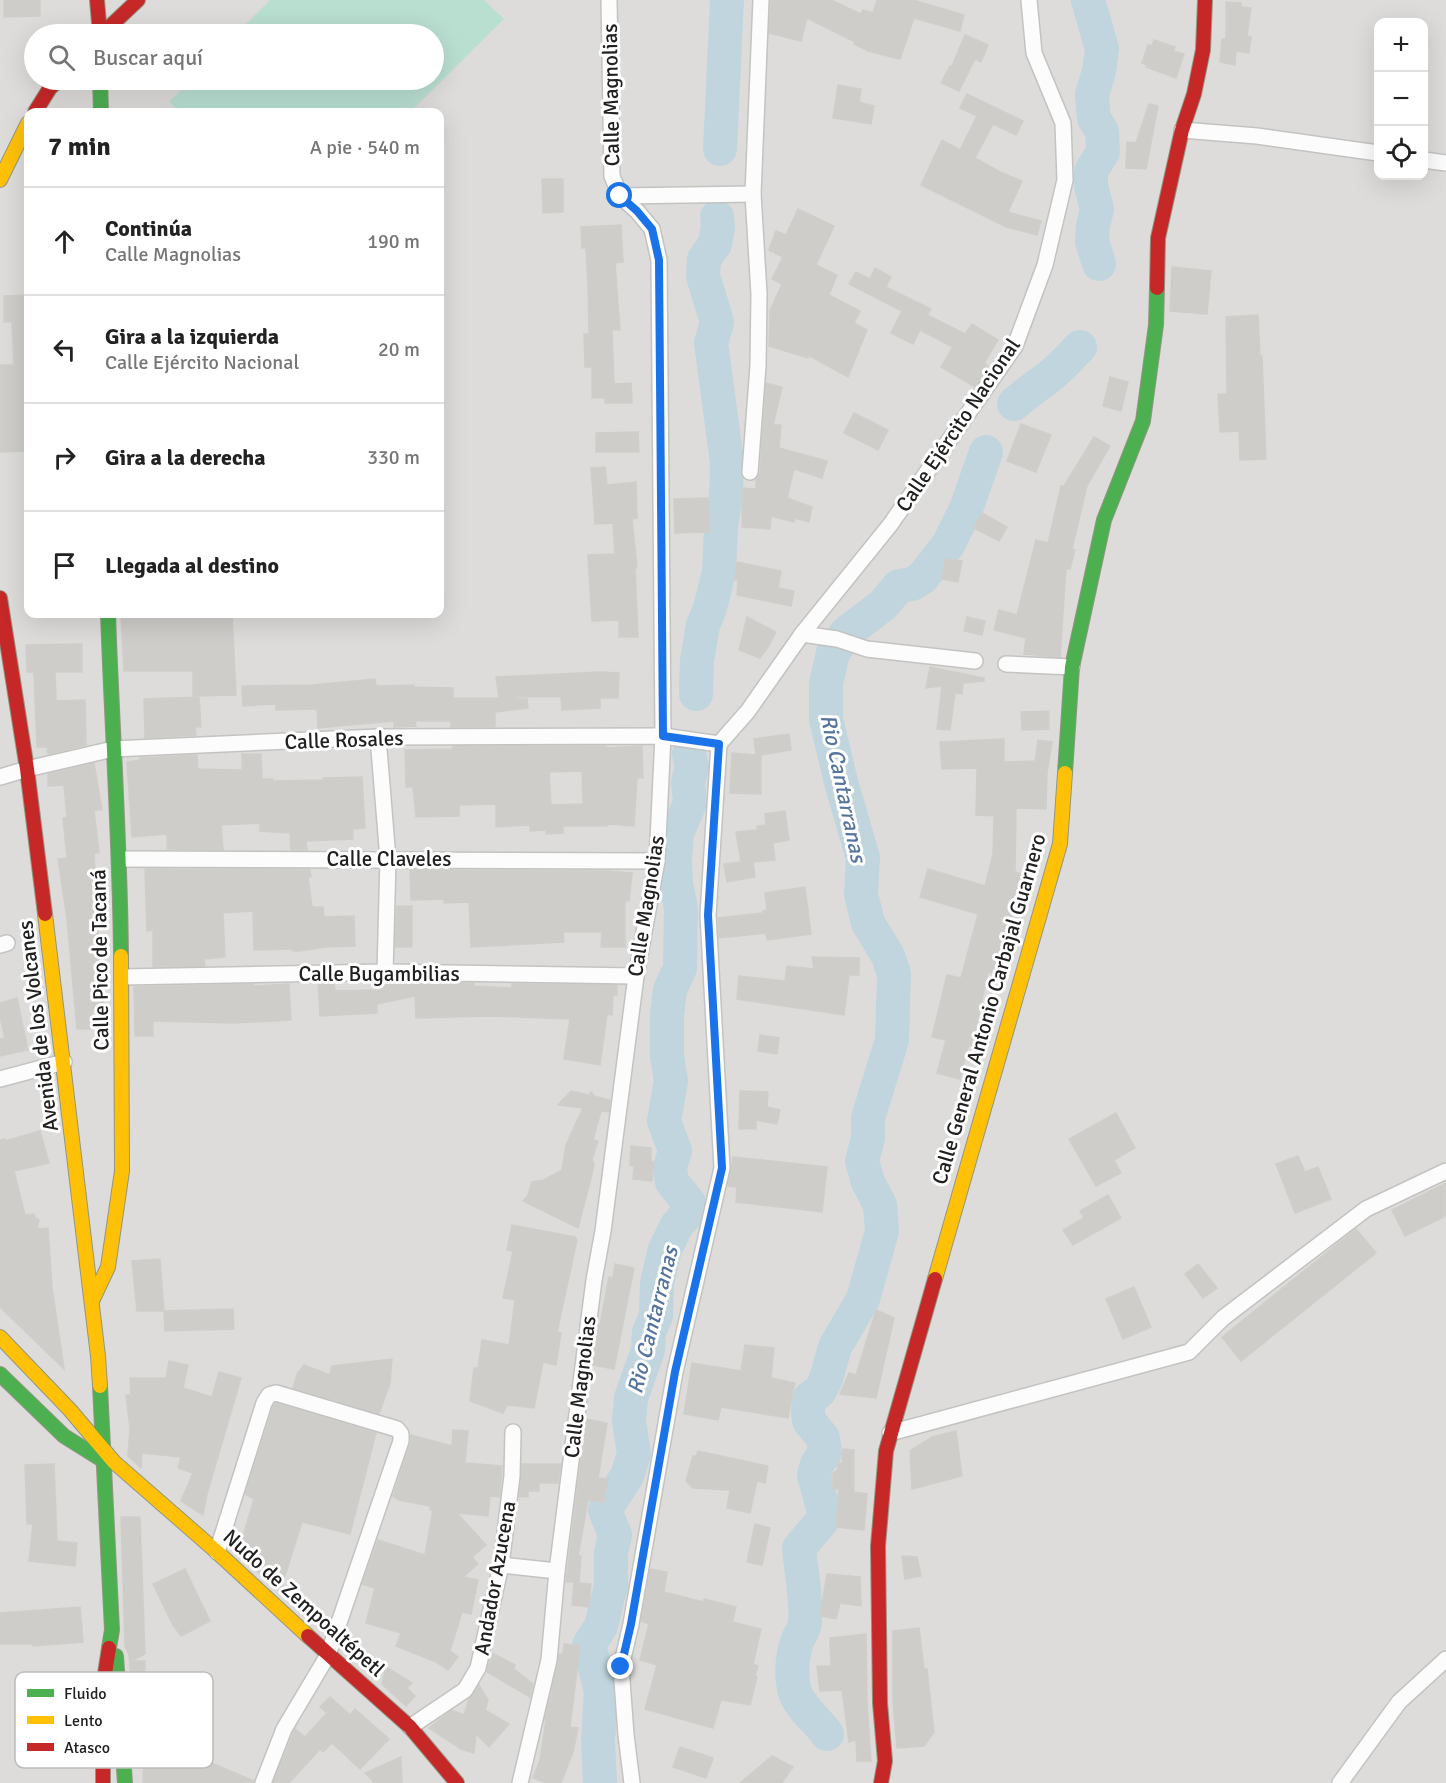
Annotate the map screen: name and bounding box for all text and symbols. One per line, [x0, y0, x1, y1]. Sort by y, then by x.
map controls [1374, 18, 1428, 180]
button: + [1374, 18, 1428, 72]
street label: Calle Magnolias [597, 23, 625, 167]
search box [24, 24, 444, 90]
icon: search [45, 41, 78, 74]
text: Buscar aquí [93, 44, 203, 71]
button: − [1374, 72, 1428, 126]
button: locate [1374, 126, 1428, 180]
text: 7 min [48, 131, 111, 163]
text: A pie · 540 m [310, 135, 420, 160]
route start [606, 182, 632, 208]
text: Continúa [105, 215, 192, 242]
icon: ahead [48, 225, 81, 258]
text: 190 m [367, 229, 420, 254]
text: Calle Magnolias [105, 242, 241, 267]
text: Gira a la izquierda [105, 323, 279, 350]
icon: left [48, 333, 81, 366]
street label: Calle Ejército Nacional [890, 333, 1026, 517]
text: 20 m [378, 337, 420, 362]
text: Calle Ejército Nacional [105, 350, 299, 375]
icon: right [48, 441, 81, 474]
text: Gira a la derecha [105, 444, 266, 471]
text: 330 m [367, 445, 420, 470]
icon: arrive [48, 549, 81, 582]
text: Llegada al destino [105, 552, 279, 579]
water label: Rio Cantarranas [815, 712, 873, 867]
street label: Calle Rosales [284, 725, 404, 755]
street label: Calle General Antonio Carbajal Guarnero [926, 831, 1052, 1187]
street label: Calle Magnolias [622, 833, 670, 979]
street label: Calle Claveles [327, 846, 451, 872]
street label: Calle Pico de Tacaná [85, 869, 115, 1051]
street label: Avenida de los Volcanes [12, 919, 64, 1133]
street label: Calle Bugambilias [298, 961, 460, 987]
water label: Rio Cantarranas [621, 1242, 684, 1396]
street label: Calle Magnolias [558, 1315, 602, 1459]
street label: Andador Azucena [469, 1499, 521, 1657]
street label: Nudo de Zempoaltépetl [218, 1524, 390, 1682]
route end [607, 1653, 633, 1679]
legend [15, 1672, 213, 1768]
text: Fluido [64, 1684, 107, 1704]
text: Lento [64, 1711, 102, 1731]
text: Atasco [64, 1738, 110, 1758]

